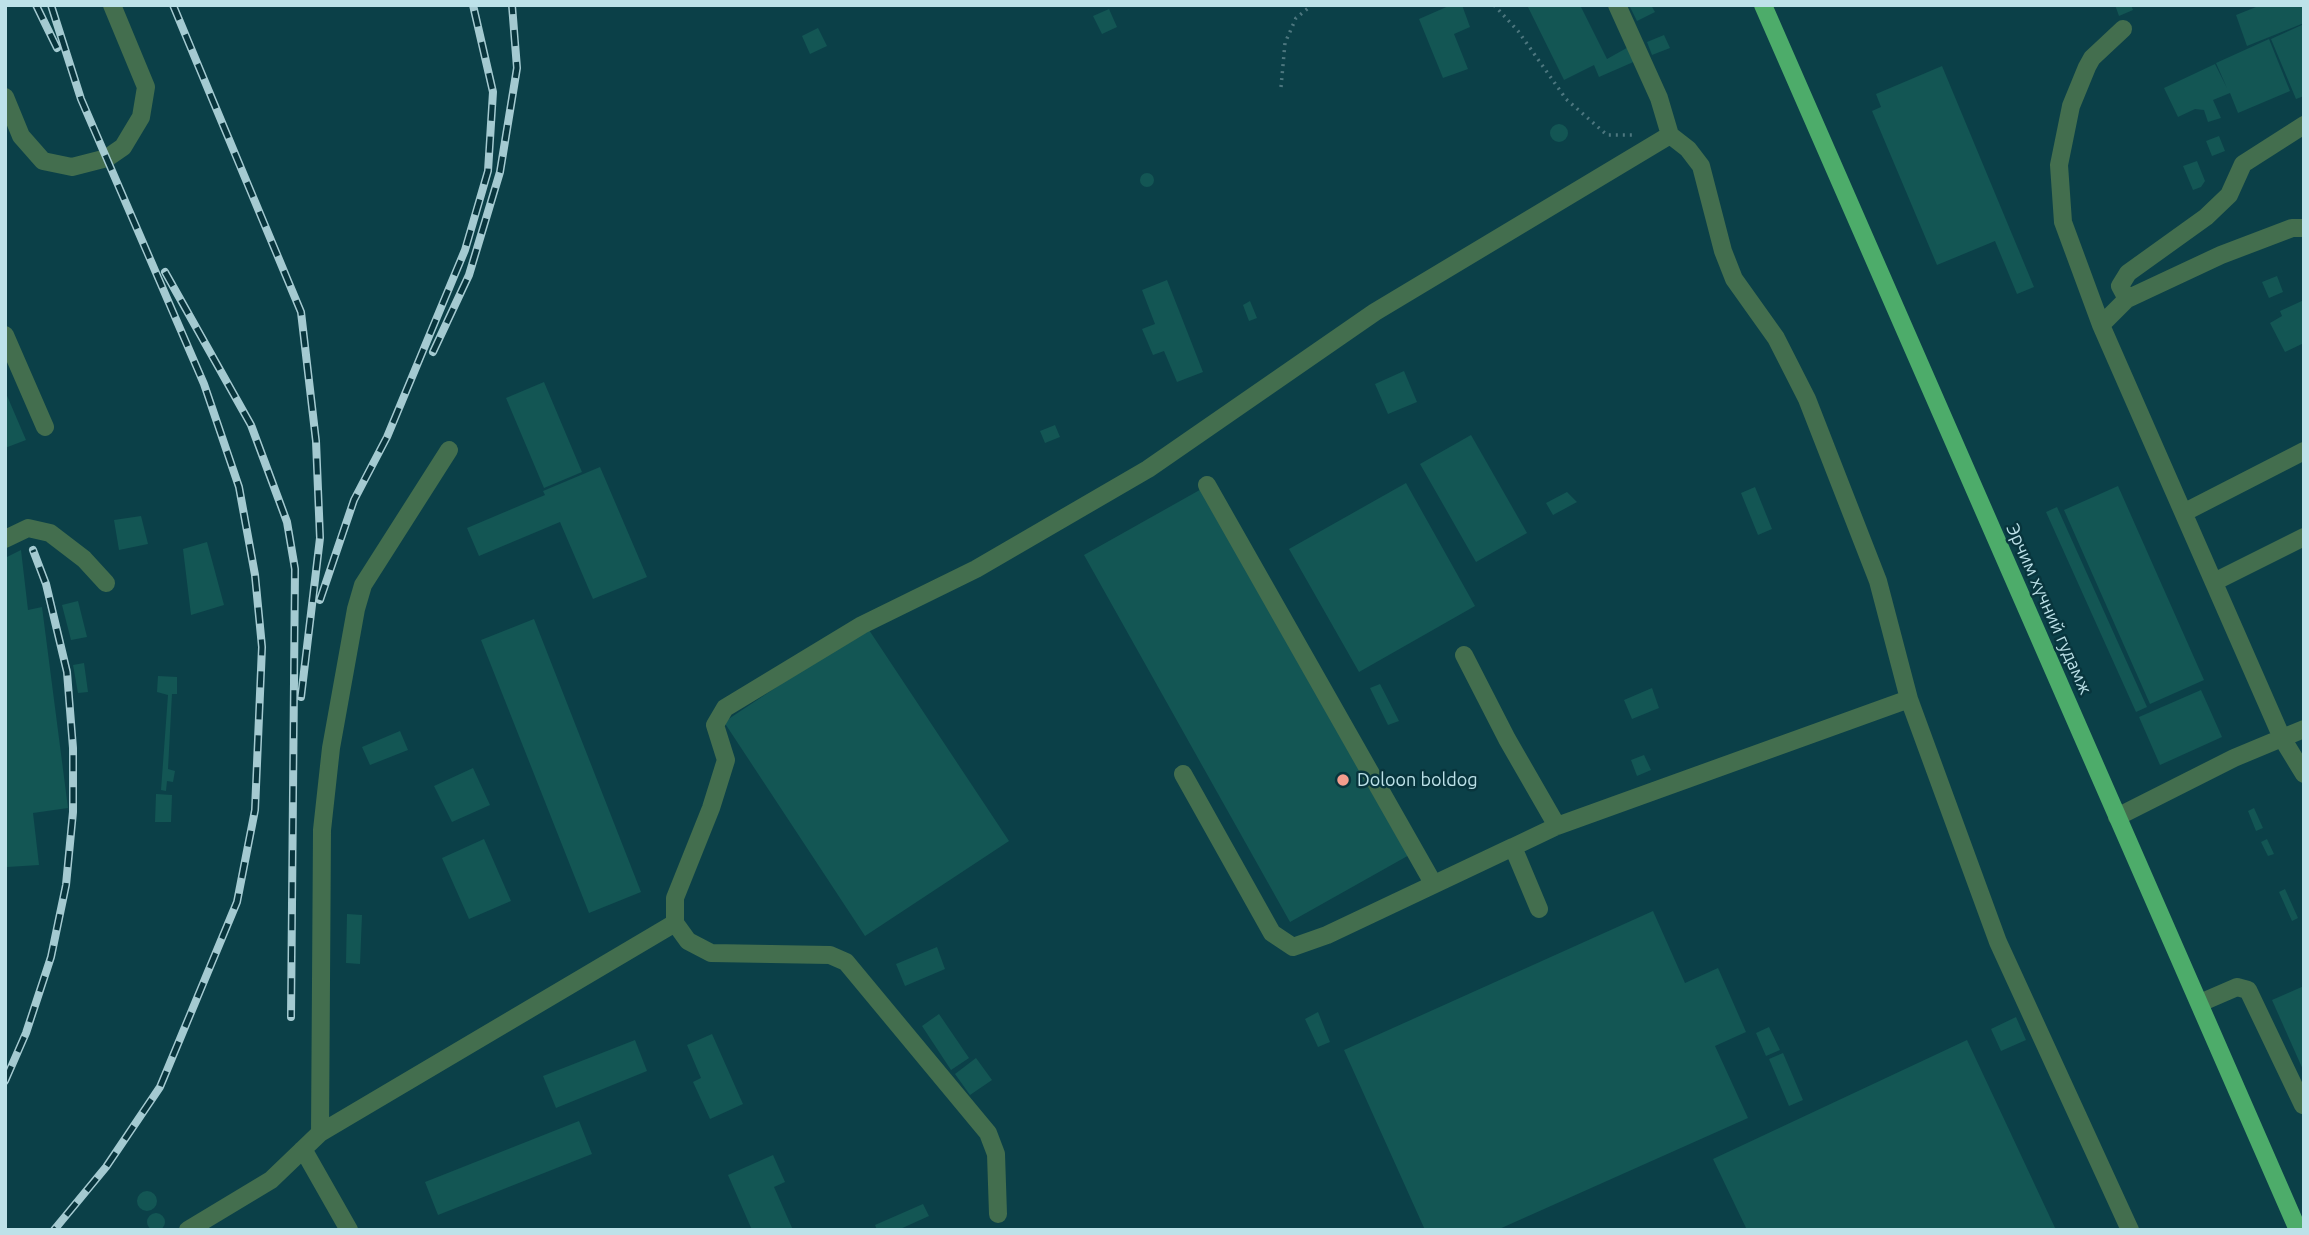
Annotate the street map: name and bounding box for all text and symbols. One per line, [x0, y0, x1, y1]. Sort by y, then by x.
street label: Эрчим хүчний гудамж [2002, 520, 2096, 698]
place label: Doloon boldog [1357, 769, 1478, 791]
marker: Doloon boldog [1335, 772, 1351, 788]

